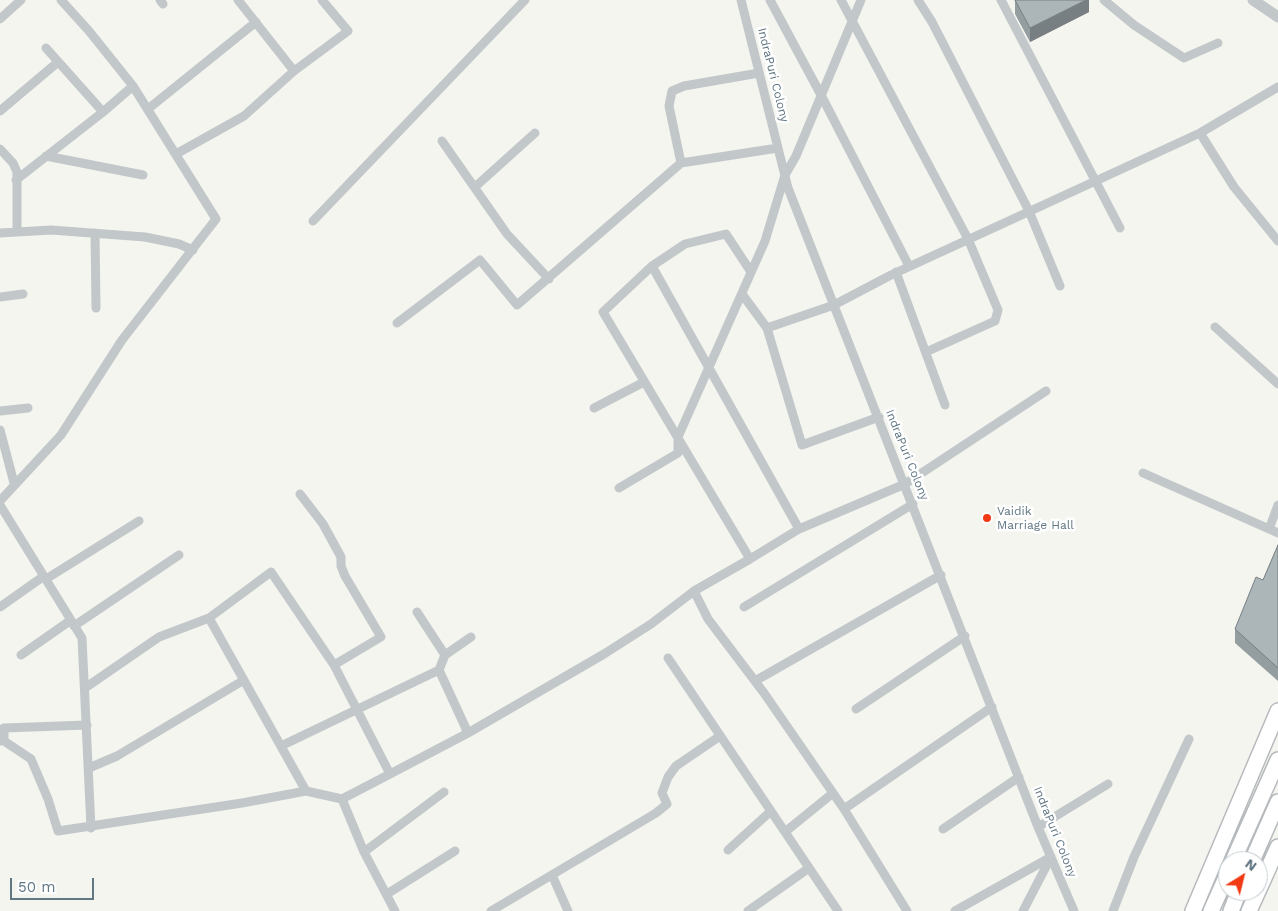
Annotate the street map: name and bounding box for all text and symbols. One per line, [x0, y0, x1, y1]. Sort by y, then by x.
street label: IndraPuri Colony [754, 26, 792, 124]
street label: IndraPuri Colony [882, 408, 932, 502]
place label: Vaidik Marriage Hall [997, 504, 1074, 532]
marker: Vaidik Marriage Hall [981, 512, 993, 524]
street label: IndraPuri Colony [1030, 785, 1080, 879]
north arrow [1218, 851, 1268, 901]
text: N [1242, 855, 1260, 874]
scale bar [12, 868, 96, 900]
text: 50 m [18, 878, 55, 896]

